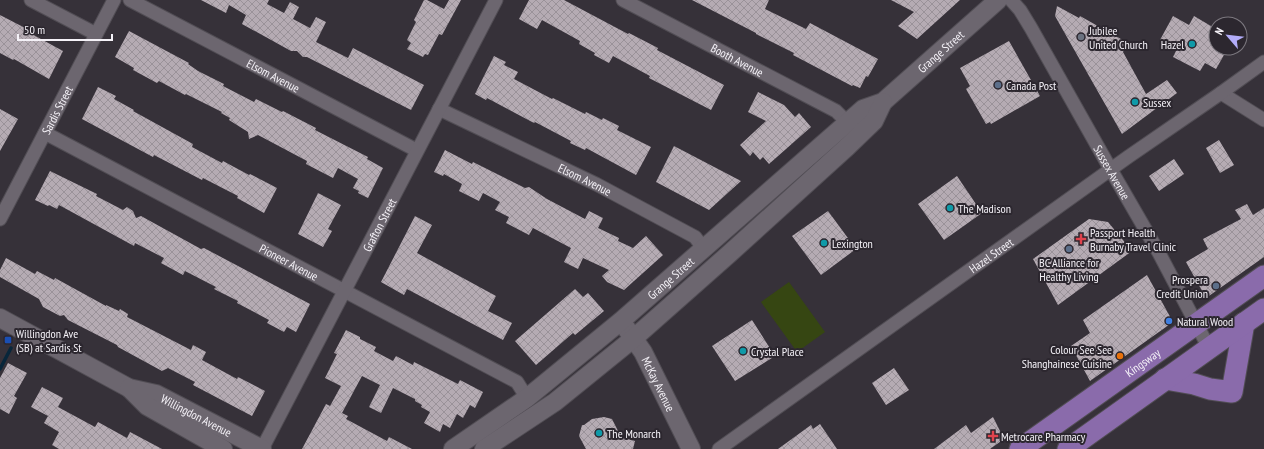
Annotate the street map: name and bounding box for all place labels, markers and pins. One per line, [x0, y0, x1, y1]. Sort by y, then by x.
place label: Jubilee United Church [1088, 23, 1148, 52]
marker: Jubilee United Church [1076, 32, 1086, 42]
place label: Hazel [1161, 37, 1184, 52]
marker: Hazel [1187, 39, 1197, 49]
place label: Canada Post [1006, 78, 1057, 93]
marker: Canada Post [993, 80, 1003, 90]
place label: Sussex [1143, 95, 1171, 110]
marker: Sussex [1130, 97, 1140, 107]
place label: The Madison [958, 201, 1011, 216]
marker: The Madison [945, 203, 955, 213]
place label: Passport Health Burnaby Travel Clinic [1090, 225, 1177, 254]
marker: Passport Health Burnaby Travel Clinic [1075, 233, 1087, 245]
place label: Lexington [832, 236, 873, 251]
marker: Lexington [819, 238, 829, 248]
marker: BC Alliance for Healthy Living [1064, 244, 1074, 254]
place label: BC Alliance for Healthy Living [1039, 255, 1100, 284]
place label: Prospera Credit Union [1156, 272, 1208, 301]
marker: Prospera Credit Union [1211, 281, 1221, 291]
place label: Natural Wood [1177, 314, 1233, 329]
marker: Natural Wood [1164, 316, 1174, 326]
place label: Willingdon Ave (SB) at Sardis St [16, 326, 82, 355]
marker: Willingdon Ave (SB) at Sardis St [3, 335, 13, 345]
place label: Colour See See Shanghainese Cuisine [1022, 342, 1112, 371]
place label: Crystal Place [751, 344, 804, 359]
marker: Crystal Place [738, 346, 748, 356]
marker: Colour See See Shanghainese Cuisine [1115, 351, 1125, 361]
place label: The Monarch [607, 426, 661, 441]
marker: The Monarch [594, 428, 604, 438]
place label: Metrocare Pharmacy [1001, 429, 1086, 444]
marker: Metrocare Pharmacy [988, 431, 998, 441]

